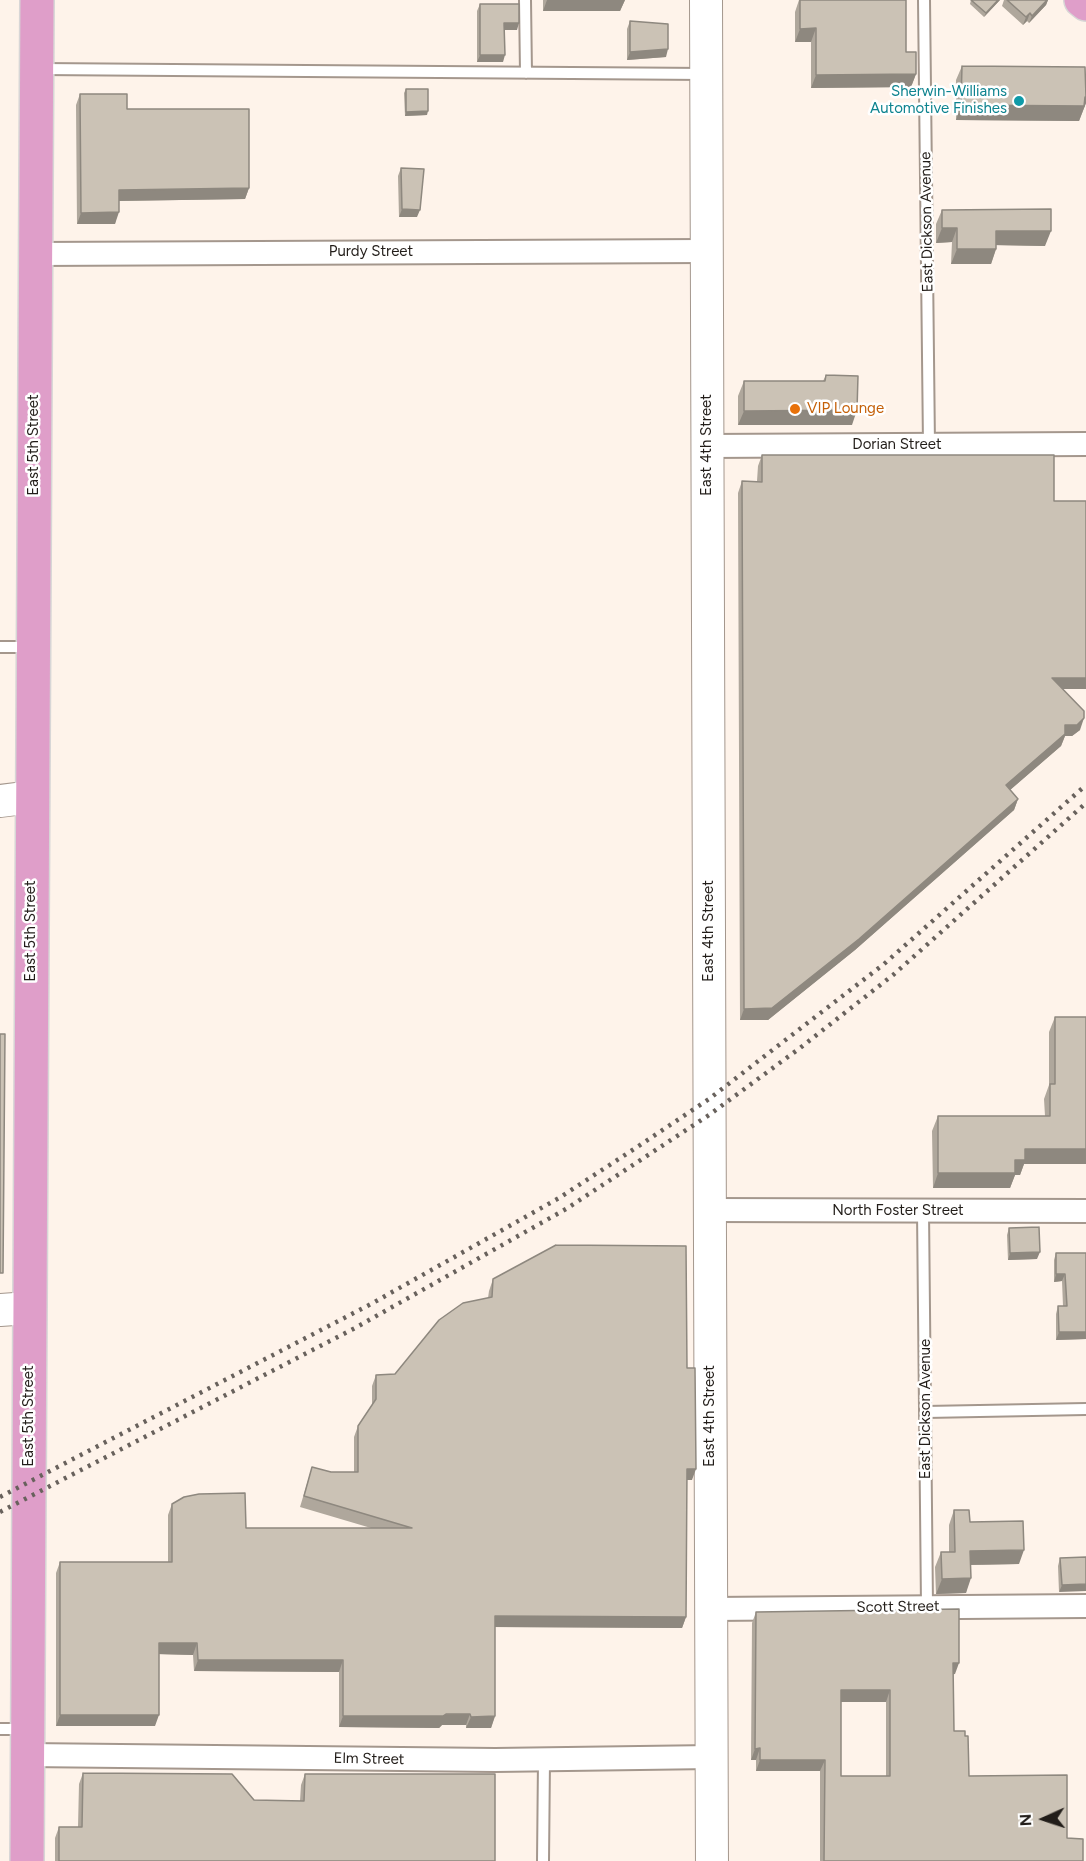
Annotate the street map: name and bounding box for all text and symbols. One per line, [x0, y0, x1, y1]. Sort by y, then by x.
place label: Sherwin-Williams Automotive Finishes [870, 83, 1007, 118]
marker: Sherwin-Williams Automotive Finishes [1012, 94, 1026, 108]
street label: East Dickson Avenue [917, 152, 937, 292]
street label: Purdy Street [329, 243, 413, 261]
street label: East 5th Street [25, 394, 43, 496]
street label: East 4th Street [698, 394, 716, 496]
place label: VIP Lounge [807, 400, 884, 418]
marker: VIP Lounge [788, 402, 802, 416]
street label: Dorian Street [852, 436, 942, 454]
street label: East 5th Street [22, 880, 40, 982]
street label: East 4th Street [700, 880, 718, 982]
street label: North Foster Street [832, 1202, 964, 1220]
street label: East Dickson Avenue [917, 1339, 935, 1479]
street label: East 5th Street [20, 1365, 38, 1467]
street label: East 4th Street [701, 1365, 719, 1467]
street label: Scott Street [856, 1597, 940, 1617]
street label: Elm Street [334, 1749, 404, 1769]
north arrow [1014, 1789, 1074, 1849]
text: N [1016, 1813, 1035, 1827]

